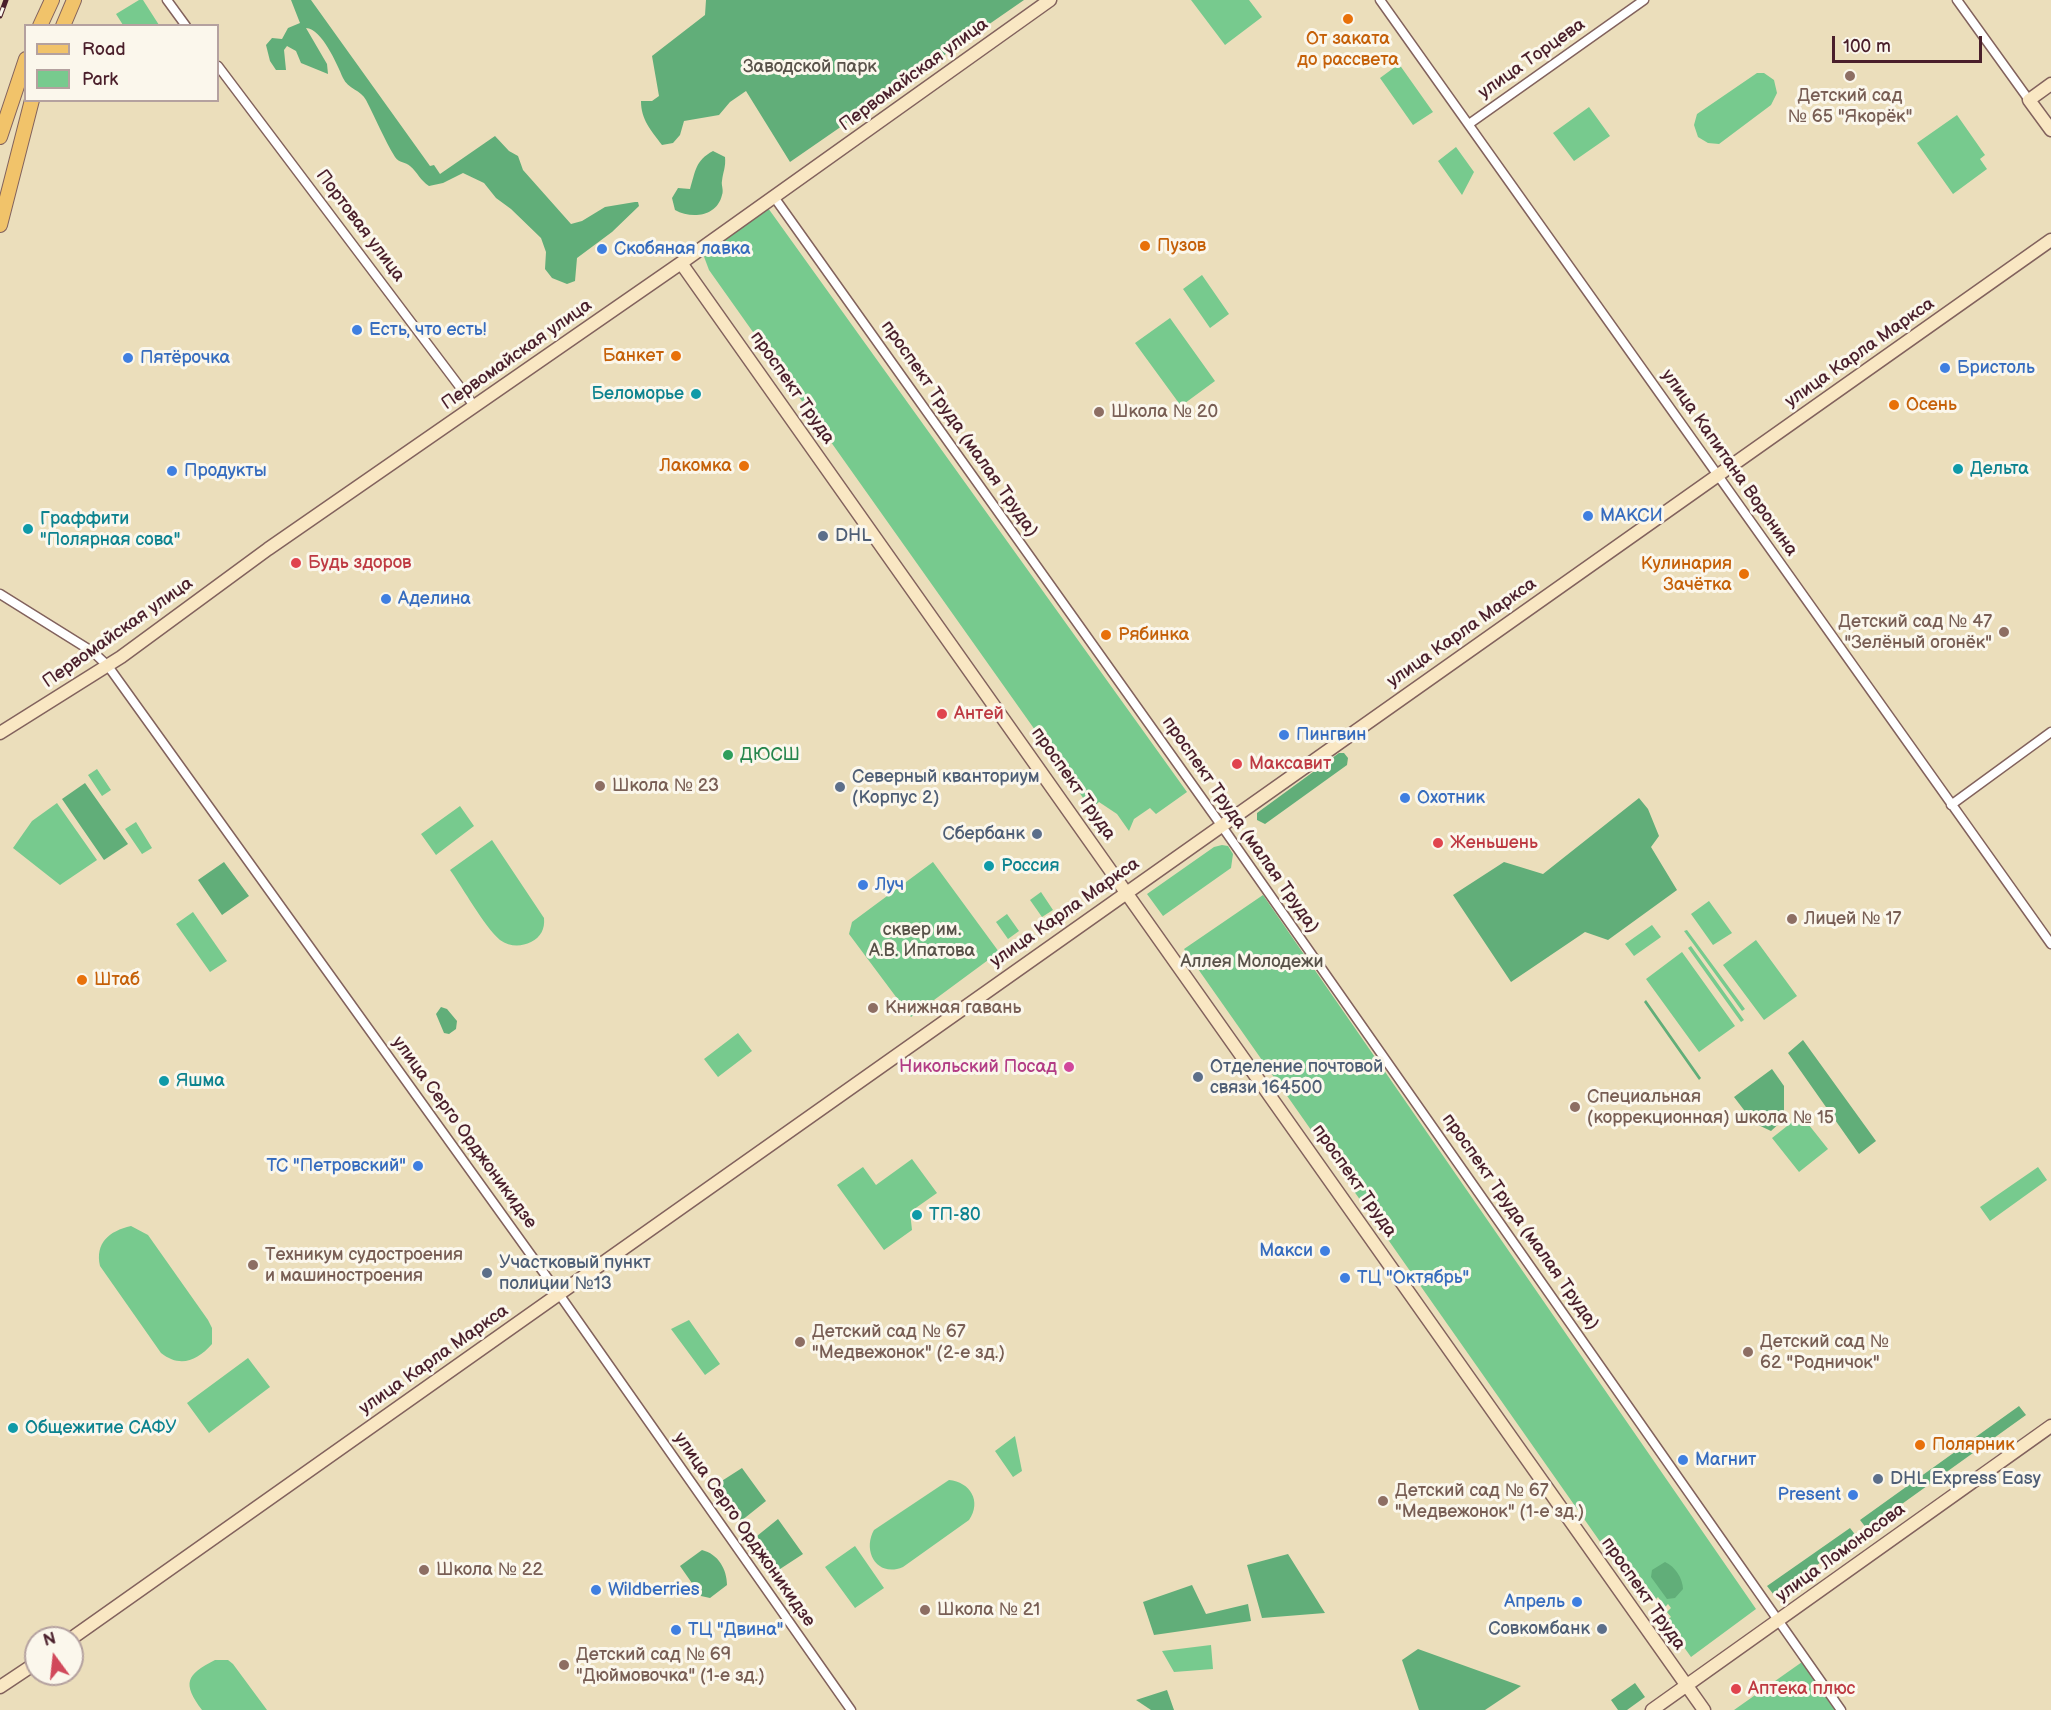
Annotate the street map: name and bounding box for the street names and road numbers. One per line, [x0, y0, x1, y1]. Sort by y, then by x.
street label: Первомайская улица [835, 14, 993, 136]
street label: улица Торцева [1474, 14, 1590, 104]
street label: Портовая улица [311, 166, 409, 286]
street label: улица Карла Маркса [1781, 293, 1939, 413]
street label: Первомайская улица [438, 295, 596, 415]
street label: проспект Труда (малая Труда) [876, 317, 1042, 541]
street label: проспект Труда [745, 328, 839, 448]
street label: улица Капитана Воронина [1656, 365, 1802, 561]
street label: Первомайская улица [39, 573, 197, 693]
street label: улица Карла Маркса [1383, 573, 1541, 693]
street label: проспект Труда (малая Труда) [1157, 713, 1323, 937]
street label: проспект Труда [1026, 724, 1120, 844]
street label: улица Карла Маркса [986, 853, 1144, 973]
street label: улица Серго Орджоникидзе [387, 1033, 541, 1233]
street label: проспект Труда (малая Труда) [1437, 1110, 1603, 1334]
street label: проспект Труда [1307, 1121, 1401, 1241]
street label: улица Карла Маркса [355, 1300, 513, 1420]
street label: улица Серго Орджоникидзе [668, 1429, 820, 1631]
street label: улица Ломоносова [1772, 1499, 1910, 1607]
street label: проспект Труда [1596, 1534, 1690, 1654]

